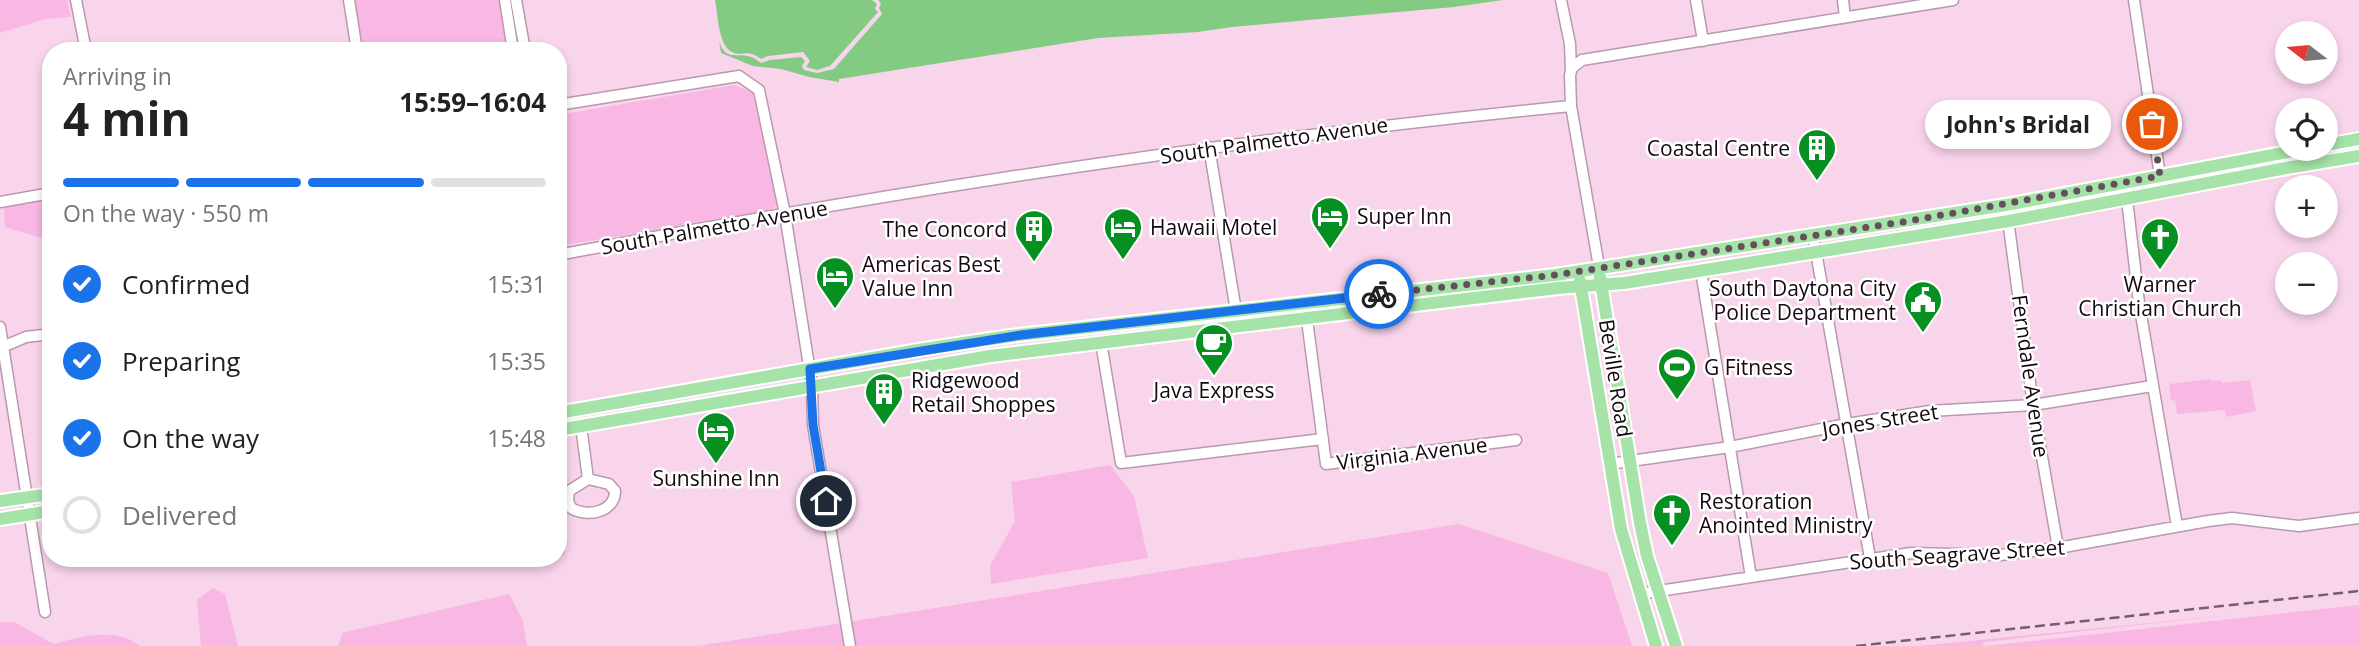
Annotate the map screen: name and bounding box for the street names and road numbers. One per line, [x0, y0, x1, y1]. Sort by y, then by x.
street label: South Palmetto Avenue [1158, 110, 1390, 170]
street label: South Palmetto Avenue [598, 193, 830, 261]
street label: Ferndale Avenue [2006, 293, 2056, 459]
street label: Beville Road [1593, 317, 1639, 439]
street label: Jones Street [1818, 397, 1940, 443]
street label: Virginia Avenue [1335, 430, 1489, 476]
street label: South Seagrave Street [1848, 533, 2066, 575]

